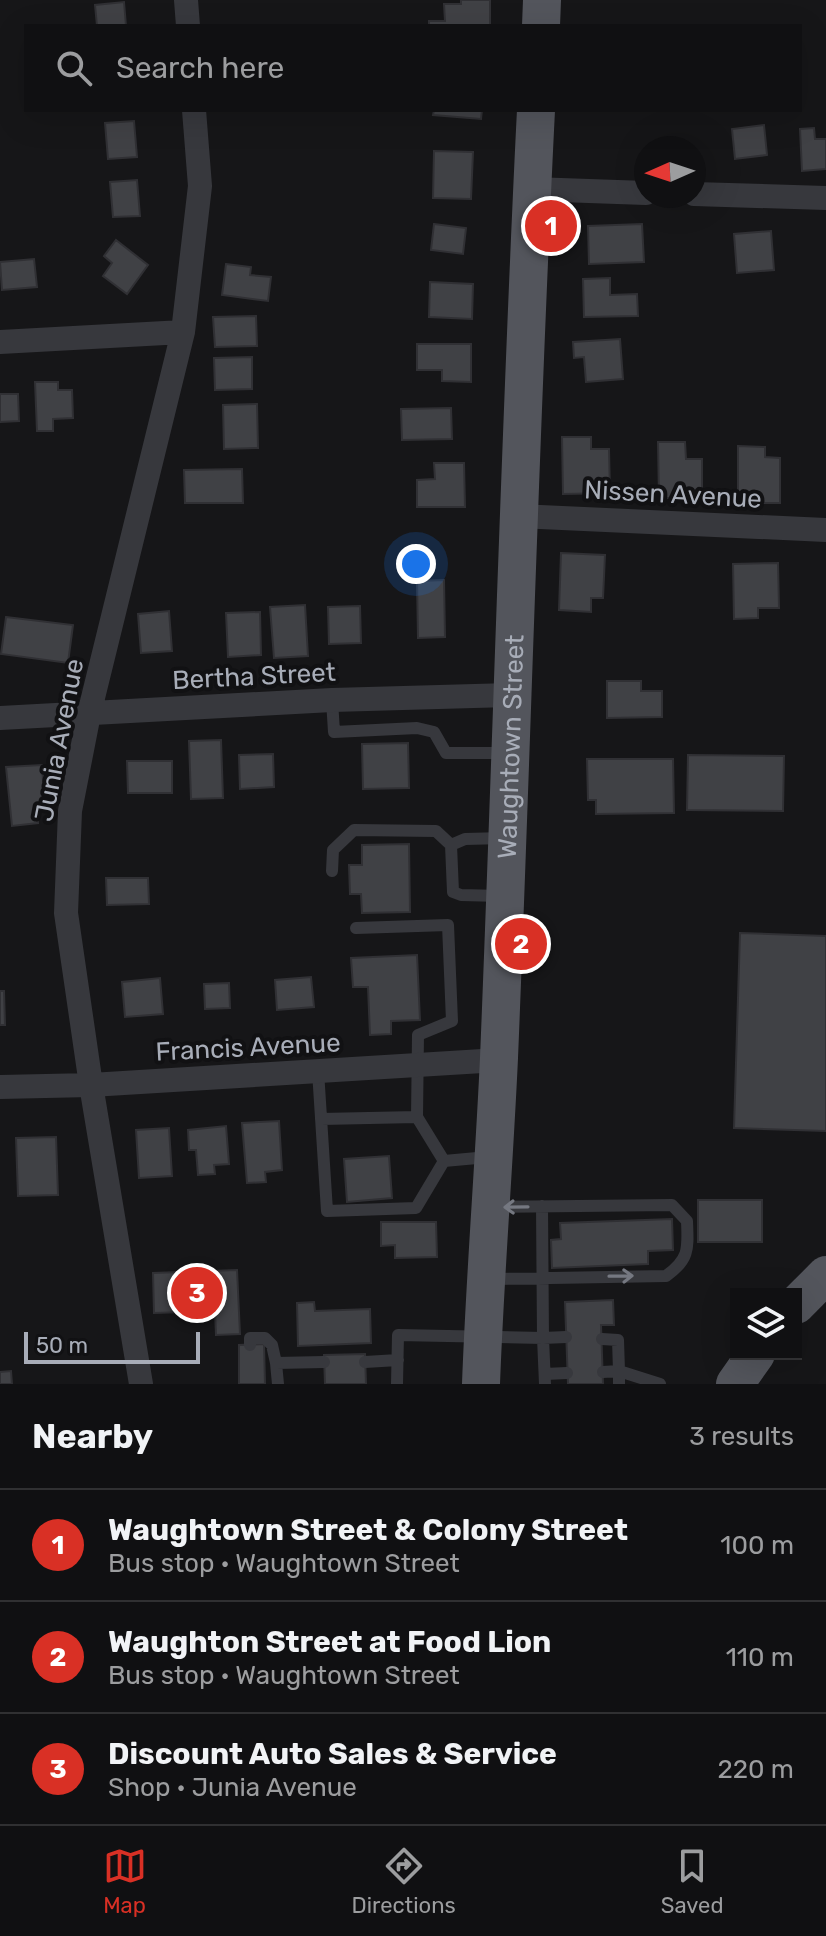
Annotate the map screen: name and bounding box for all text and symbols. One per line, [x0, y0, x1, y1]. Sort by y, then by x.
search box [24, 24, 802, 112]
icon: search [52, 46, 96, 90]
text: Search here [116, 50, 284, 86]
north arrow [634, 136, 706, 208]
pin: 1 [525, 196, 577, 256]
street label: Nissen Avenue [583, 474, 763, 515]
your location [396, 544, 436, 584]
street label: Waughtown Street [492, 634, 531, 859]
street label: Junia Avenue [29, 656, 90, 824]
street label: Bertha Street [171, 657, 337, 696]
pin: 2 [495, 914, 547, 974]
street label: Francis Avenue [155, 1027, 341, 1068]
one-way arrow [503, 1199, 530, 1214]
pin: 3 [171, 1263, 223, 1323]
one-way arrow [607, 1269, 634, 1284]
map controls [730, 1288, 802, 1360]
button: layers [730, 1288, 802, 1360]
scale bar [24, 1328, 200, 1364]
text: 50 m [36, 1332, 88, 1359]
text: Nearby [32, 1416, 153, 1457]
text: 3 results [689, 1421, 794, 1452]
text: Waughtown Street & Colony Street [108, 1512, 628, 1548]
text: 1 [52, 1530, 64, 1561]
text: 100 m [720, 1530, 794, 1561]
text: Bus stop · Waughtown Street [108, 1548, 460, 1579]
text: Waughton Street at Food Lion [108, 1624, 551, 1660]
text: 2 [50, 1642, 66, 1673]
text: 110 m [726, 1642, 794, 1673]
text: Bus stop · Waughtown Street [108, 1660, 460, 1691]
text: Discount Auto Sales & Service [108, 1736, 557, 1772]
text: 3 [49, 1754, 67, 1785]
text: 220 m [717, 1754, 794, 1785]
text: Shop · Junia Avenue [108, 1772, 357, 1803]
tab: Map [103, 1844, 147, 1919]
tab: Directions [352, 1844, 456, 1919]
tab: Saved [661, 1844, 724, 1919]

